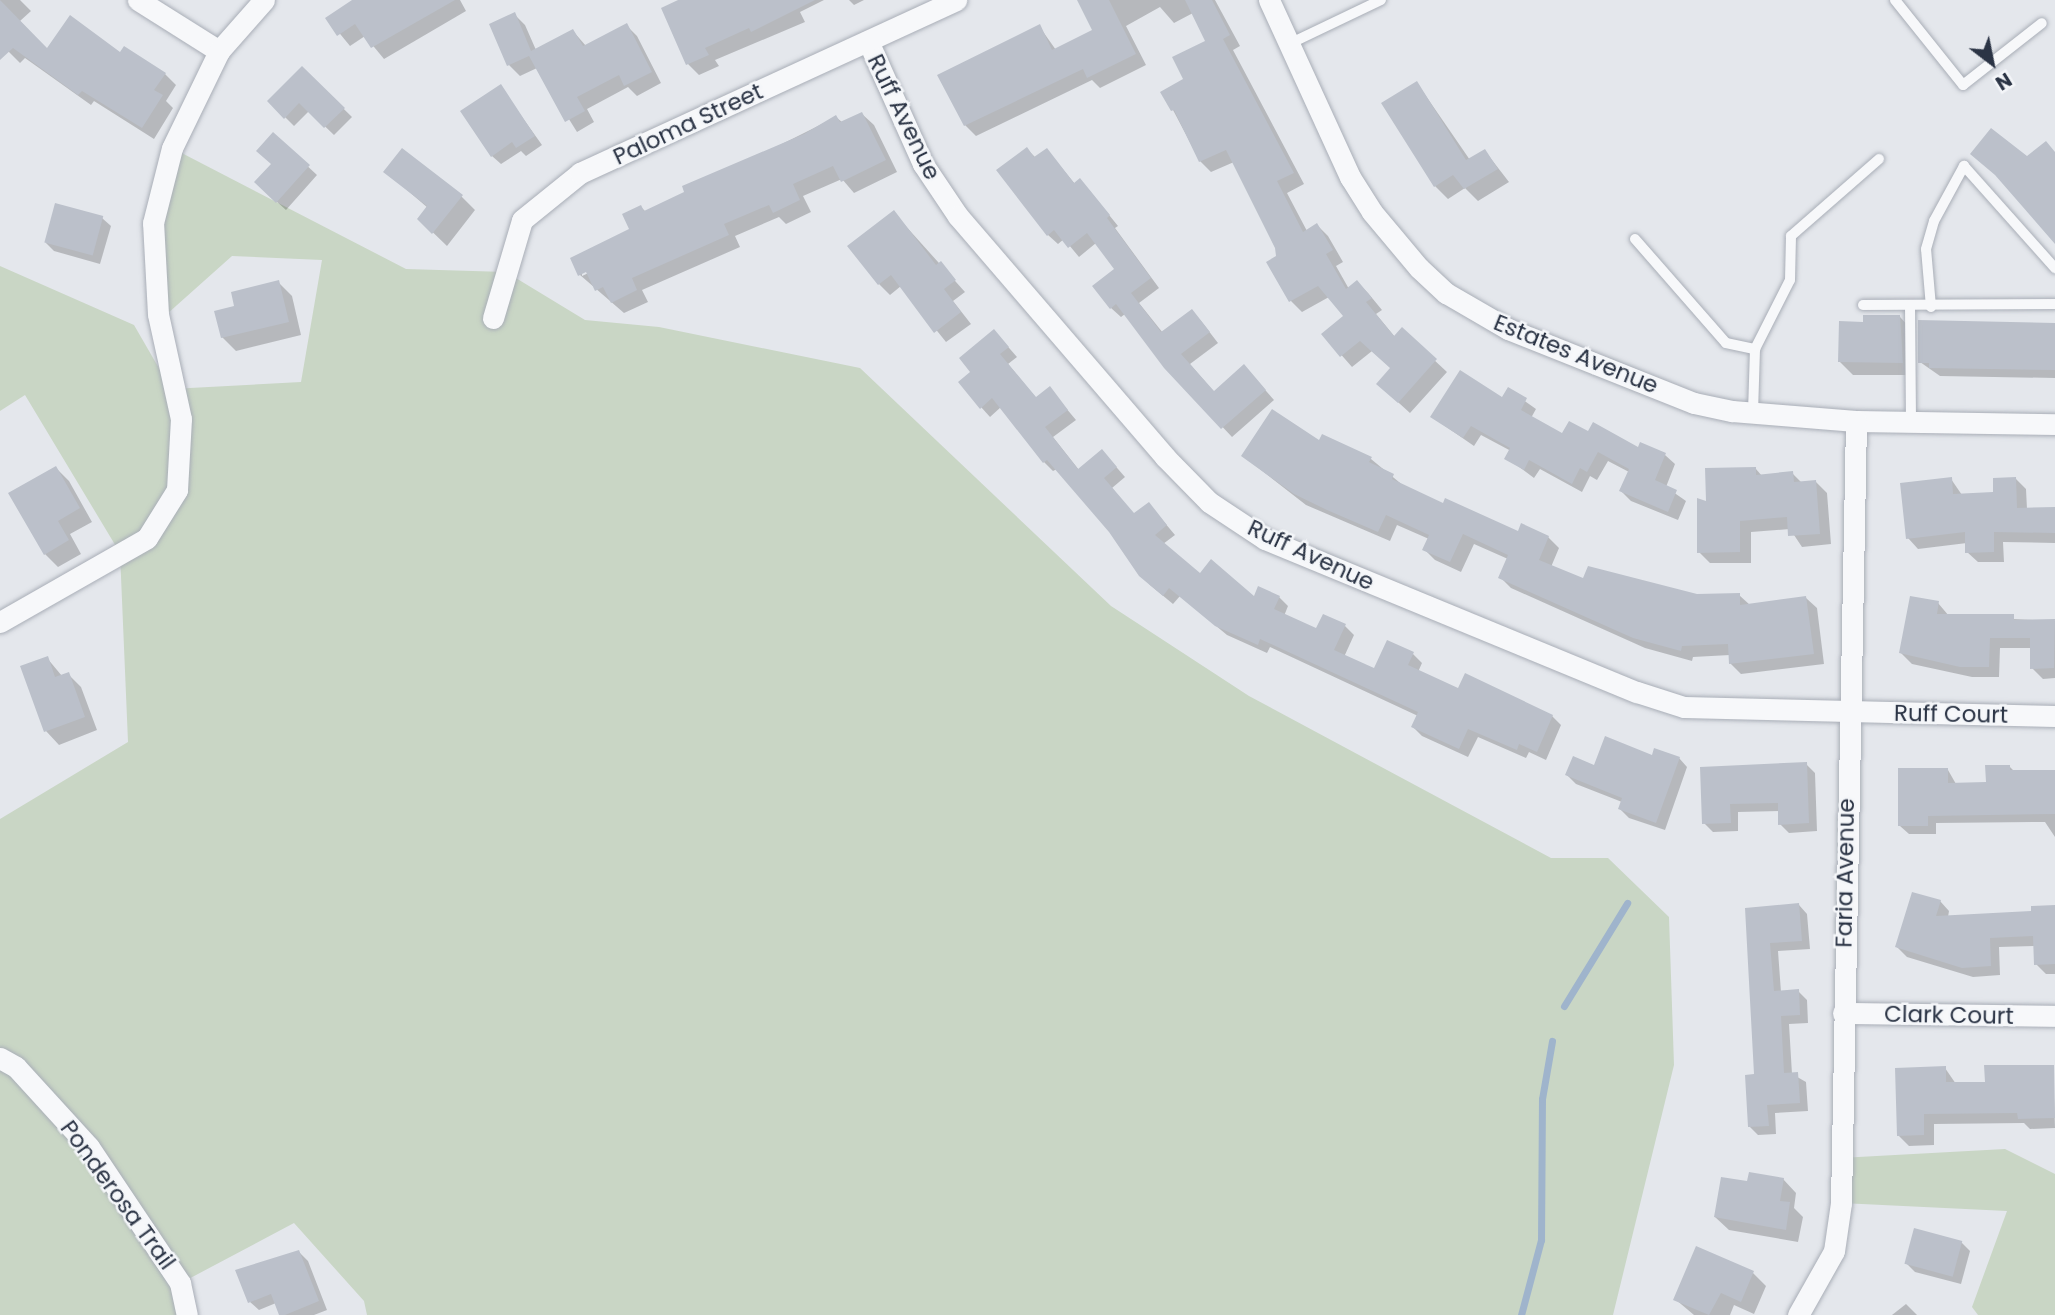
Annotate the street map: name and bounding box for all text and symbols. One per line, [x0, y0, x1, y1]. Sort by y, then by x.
north arrow [1957, 28, 2027, 98]
street label: Ruff Avenue [862, 50, 946, 184]
text: N [1990, 66, 2017, 96]
street label: Paloma Street [609, 77, 767, 171]
street label: Estates Avenue [1490, 308, 1662, 400]
street label: Ruff Avenue [1243, 514, 1379, 596]
street label: Ruff Court [1894, 699, 2008, 729]
street label: Faria Avenue [1830, 798, 1860, 948]
street label: Clark Court [1884, 1000, 2014, 1030]
street label: Ponderosa Trail [55, 1115, 181, 1275]

